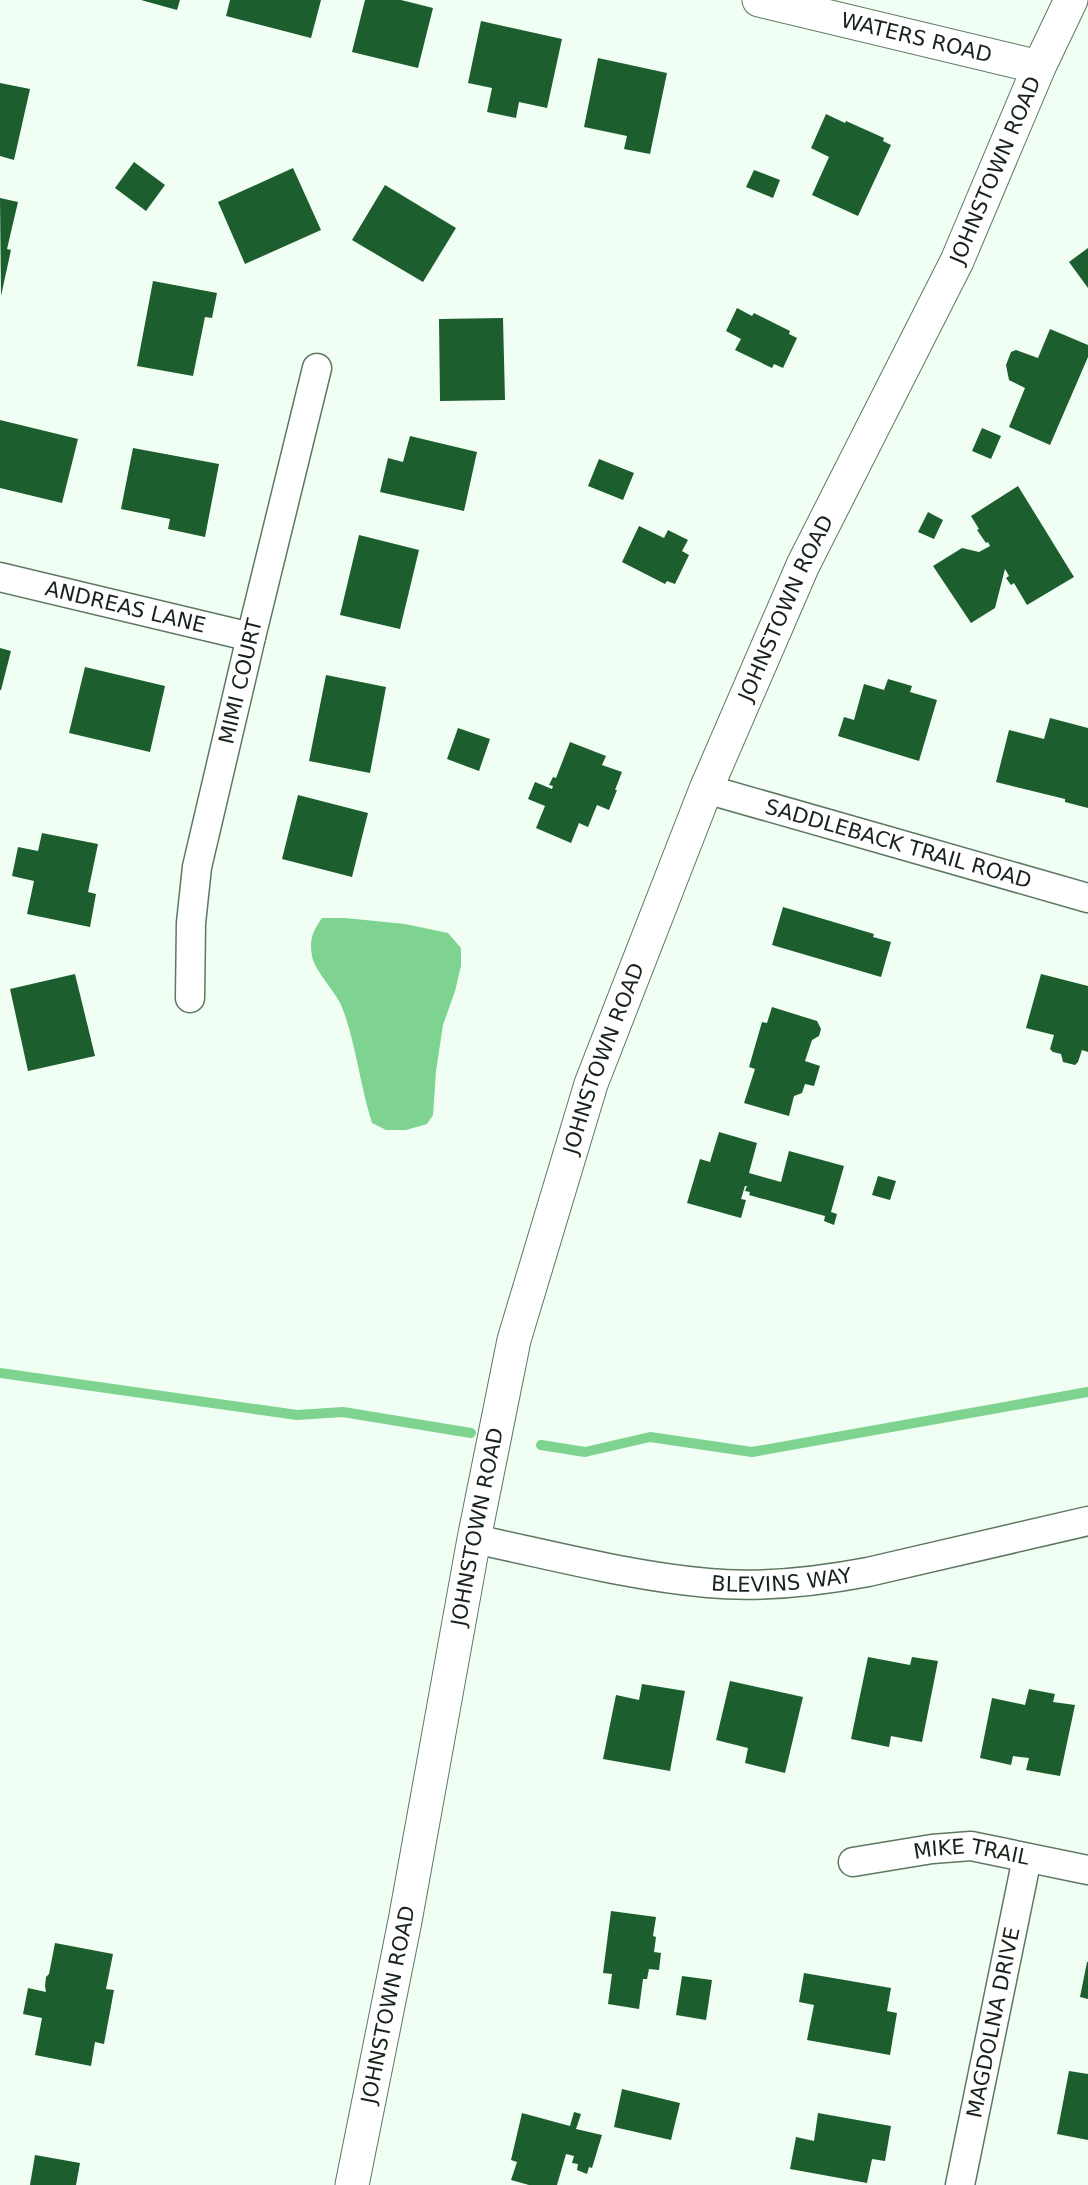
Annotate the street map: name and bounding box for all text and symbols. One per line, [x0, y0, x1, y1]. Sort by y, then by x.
street label: WATERS ROAD [839, 8, 994, 67]
street label: JOHNSTOWN ROAD [944, 73, 1046, 269]
street label: JOHNSTOWN ROAD [733, 511, 838, 707]
street label: ANDREAS LANE [43, 576, 208, 638]
street label: MIMI COURT [214, 616, 267, 746]
street label: SADDLEBACK TRAIL ROAD [762, 794, 1034, 893]
street label: JOHNSTOWN ROAD [558, 959, 649, 1159]
street label: JOHNSTOWN ROAD [446, 1426, 508, 1630]
street label: BLEVINS WAY [710, 1563, 854, 1597]
street label: MIKE TRAIL [912, 1834, 1032, 1870]
street label: JOHNSTOWN ROAD [356, 1904, 420, 2108]
street label: MAGDOLNA DRIVE [962, 1925, 1025, 2120]

